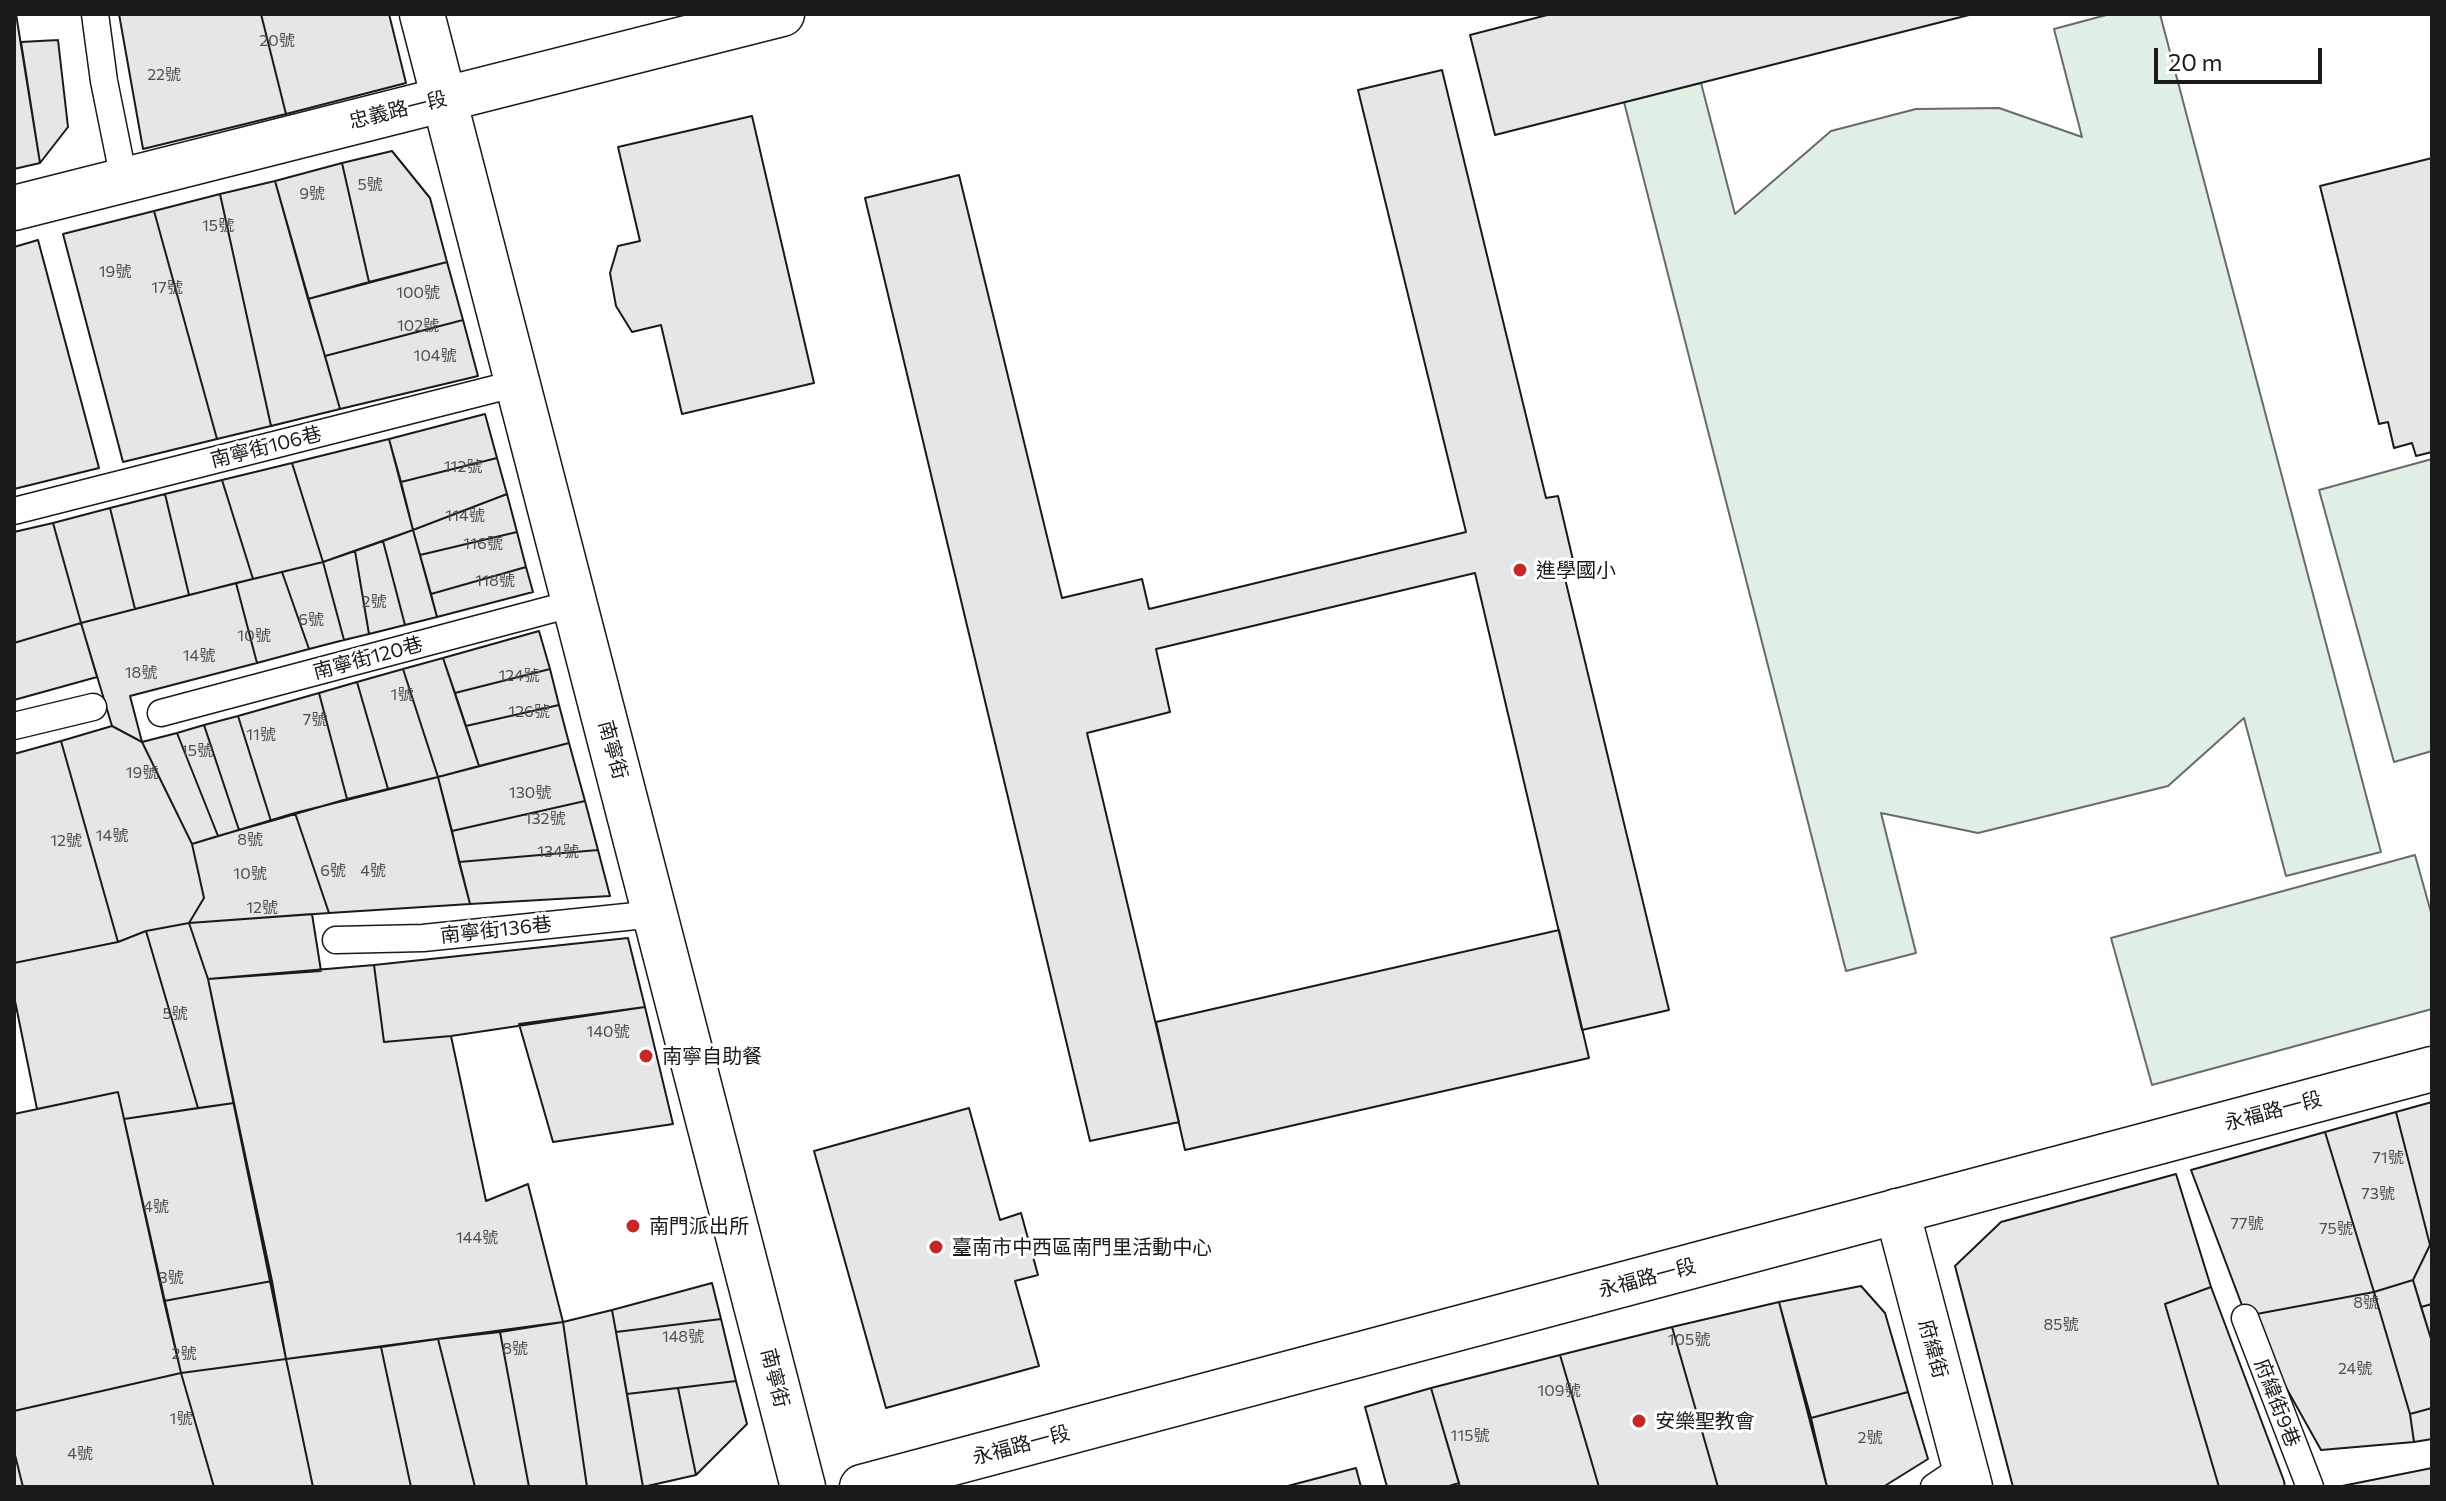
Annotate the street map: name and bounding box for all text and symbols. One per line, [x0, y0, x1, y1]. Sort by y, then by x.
house number: 20號 [259, 31, 295, 51]
scale bar [2158, 32, 2326, 82]
text: 20 m [2168, 47, 2222, 76]
house number: 22號 [147, 65, 181, 85]
street label: 忠義路一段 [347, 86, 449, 134]
house number: 5號 [357, 175, 383, 195]
house number: 9號 [299, 184, 325, 204]
house number: 15號 [202, 216, 234, 236]
house number: 19號 [99, 262, 131, 282]
house number: 17號 [151, 278, 183, 298]
house number: 100號 [396, 283, 440, 303]
house number: 102號 [397, 316, 439, 336]
house number: 104號 [414, 346, 456, 366]
street label: 南寧街106巷 [208, 422, 324, 472]
house number: 112號 [444, 457, 482, 477]
house number: 114號 [445, 506, 485, 526]
house number: 116號 [463, 534, 503, 554]
place label: 進學國小 [1536, 558, 1616, 582]
marker: 進學國小 [1511, 561, 1529, 579]
house number: 118號 [475, 571, 515, 591]
house number: 2號 [362, 592, 386, 612]
house number: 6號 [298, 610, 324, 630]
house number: 10號 [237, 626, 271, 646]
street label: 南寧街120巷 [310, 632, 426, 684]
house number: 14號 [183, 646, 215, 666]
house number: 18號 [125, 663, 157, 683]
house number: 124號 [498, 666, 540, 686]
house number: 1號 [391, 685, 413, 705]
house number: 126號 [508, 702, 550, 722]
house number: 7號 [303, 710, 327, 730]
street label: 南寧街 [594, 718, 632, 782]
house number: 11號 [246, 725, 276, 745]
house number: 15號 [181, 741, 213, 761]
house number: 19號 [126, 763, 158, 783]
house number: 130號 [509, 783, 551, 803]
house number: 132號 [525, 809, 565, 829]
house number: 14號 [96, 826, 128, 846]
house number: 8號 [237, 830, 263, 850]
house number: 12號 [50, 831, 82, 851]
house number: 134號 [537, 842, 579, 862]
house number: 6號 [320, 861, 346, 881]
house number: 4號 [360, 861, 386, 881]
house number: 10號 [233, 864, 267, 884]
house number: 12號 [246, 898, 278, 918]
street label: 南寧街136巷 [439, 912, 553, 948]
house number: 5號 [162, 1004, 188, 1024]
house number: 140號 [587, 1022, 629, 1042]
place label: 南寧自助餐 [662, 1044, 762, 1068]
marker: 南寧自助餐 [637, 1047, 655, 1065]
street label: 永福路一段 [2222, 1086, 2324, 1136]
house number: 71號 [2372, 1148, 2404, 1168]
house number: 73號 [2361, 1184, 2395, 1204]
house number: 4號 [143, 1197, 169, 1217]
place label: 南門派出所 [649, 1214, 749, 1238]
house number: 77號 [2231, 1214, 2263, 1234]
marker: 南門派出所 [624, 1217, 642, 1235]
house number: 75號 [2319, 1219, 2353, 1239]
house number: 144號 [456, 1228, 498, 1248]
place label: 臺南市中西區南門里活動中心 [952, 1235, 1212, 1259]
marker: 臺南市中西區南門里活動中心 [927, 1238, 945, 1256]
street label: 永福路一段 [1596, 1253, 1698, 1303]
house number: 3號 [158, 1268, 184, 1288]
house number: 8號 [2353, 1293, 2379, 1313]
house number: 85號 [2044, 1315, 2078, 1335]
street label: 府緯街 [1914, 1317, 1952, 1381]
house number: 148號 [662, 1327, 704, 1347]
house number: 105號 [1668, 1330, 1710, 1350]
house number: 8號 [502, 1339, 528, 1359]
house number: 2號 [172, 1344, 196, 1364]
street label: 南寧街 [756, 1346, 794, 1410]
street label: 府緯街9巷 [2249, 1356, 2305, 1450]
house number: 24號 [2338, 1359, 2372, 1379]
house number: 109號 [1538, 1381, 1580, 1401]
house number: 1號 [170, 1409, 192, 1429]
place label: 安樂聖教會 [1655, 1409, 1755, 1433]
marker: 安樂聖教會 [1630, 1412, 1648, 1430]
street label: 永福路一段 [970, 1420, 1072, 1470]
house number: 115號 [1451, 1426, 1489, 1446]
house number: 2號 [1858, 1428, 1882, 1448]
house number: 4號 [67, 1444, 93, 1464]

